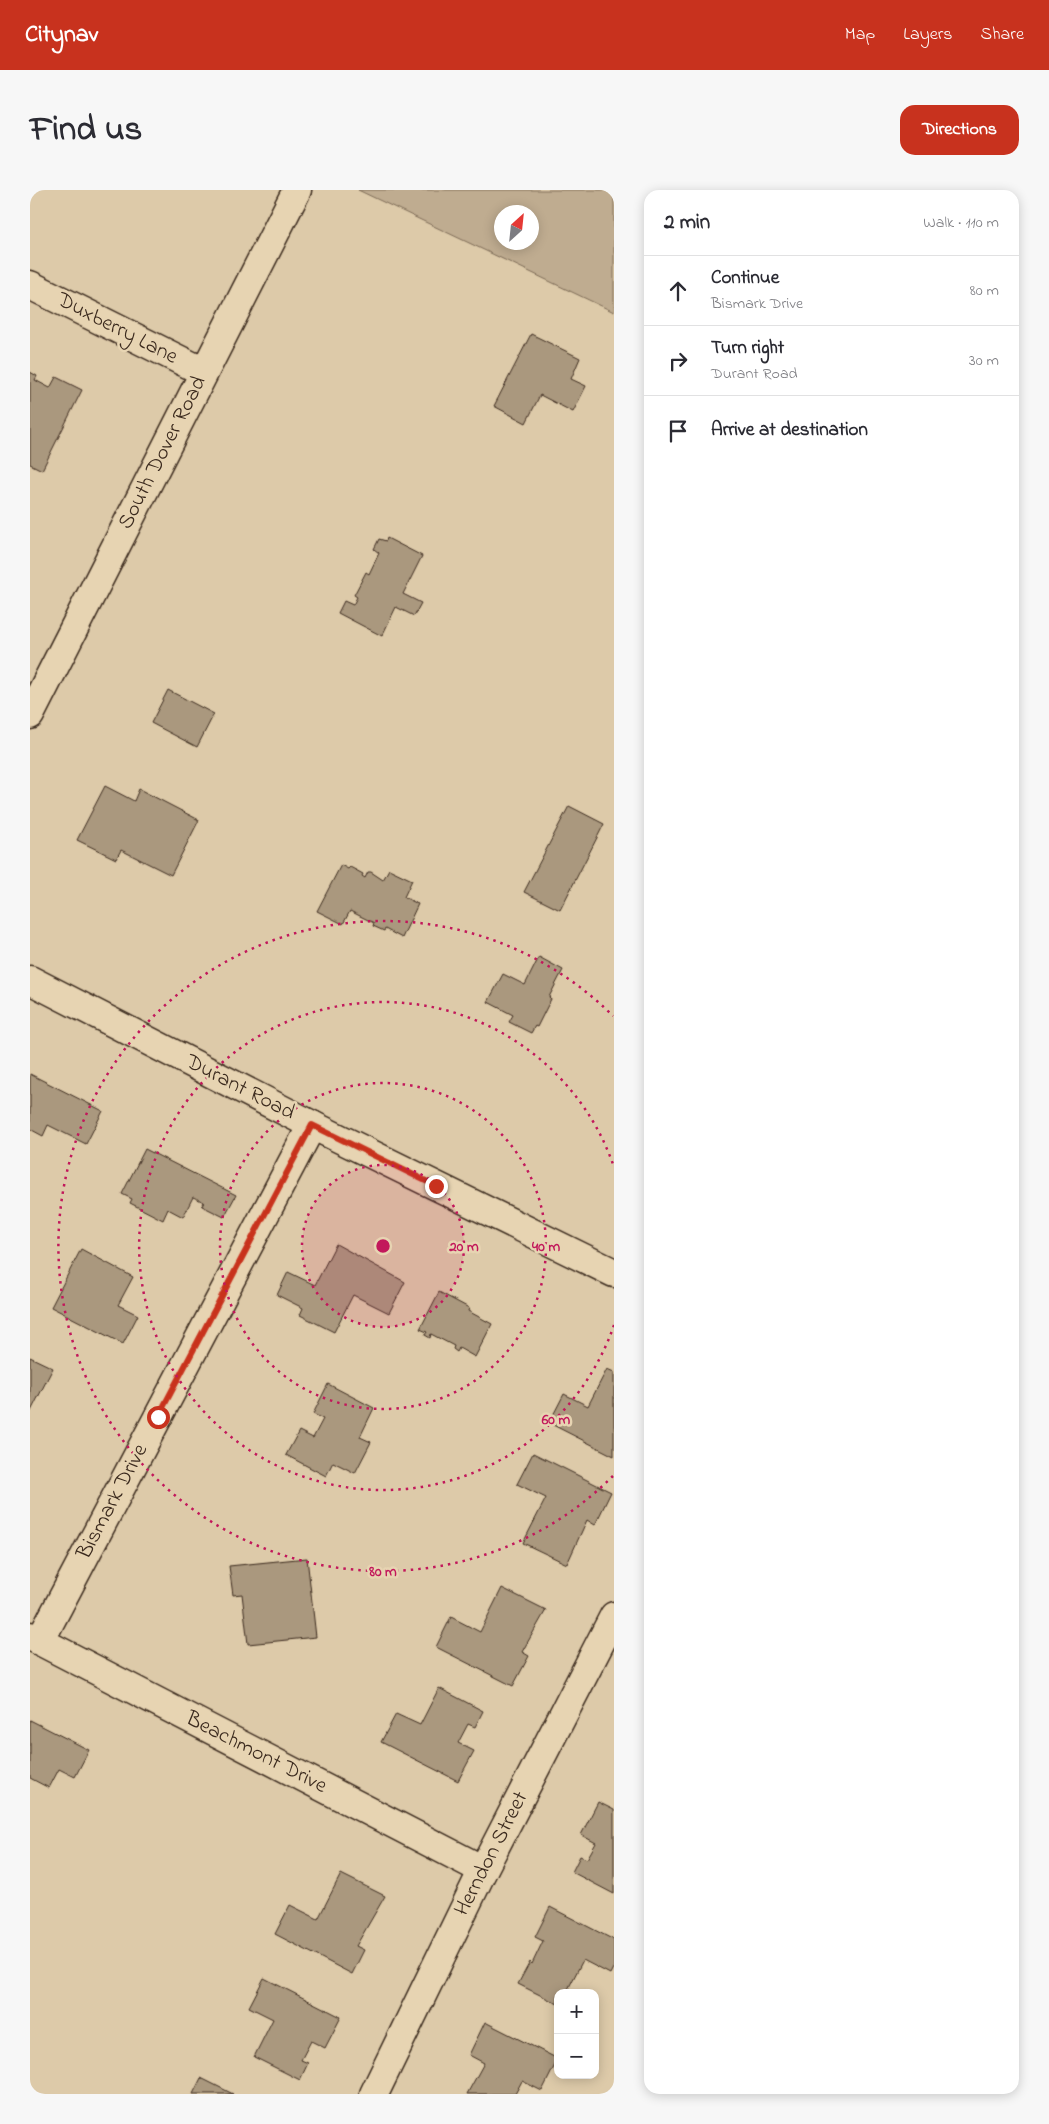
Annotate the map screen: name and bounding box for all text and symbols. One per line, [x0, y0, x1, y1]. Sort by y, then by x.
text: Citynav [25, 18, 98, 53]
text: Map [845, 22, 875, 48]
text: Layers [903, 22, 953, 48]
text: Share [981, 22, 1024, 48]
text: Find us [30, 105, 142, 156]
button: Directions [900, 105, 1019, 155]
north arrow [494, 205, 539, 250]
text: 2 min [664, 208, 710, 238]
text: Walk · 110 m [923, 211, 999, 235]
text: Continue [711, 265, 779, 292]
icon: ahead [664, 277, 692, 305]
text: 80 m [970, 279, 999, 303]
street label: Duxberry Lane [50, 284, 183, 374]
text: Bismark Drive [711, 292, 803, 316]
text: Turn right [711, 335, 784, 362]
icon: right [664, 347, 692, 375]
text: 30 m [969, 349, 999, 373]
text: Durant Road [711, 362, 798, 386]
street label: South Dover Road [111, 371, 215, 535]
icon: arrive [664, 417, 692, 445]
text: Arrive at destination [711, 417, 868, 444]
street label: Durant Road [179, 1046, 300, 1129]
route end [425, 1175, 448, 1198]
text: 20 m [448, 1236, 479, 1258]
text: 40 m [531, 1236, 560, 1258]
centre of rings [374, 1237, 392, 1255]
route start [147, 1406, 170, 1429]
text: 60 m [541, 1409, 571, 1431]
street label: Bismark Drive [69, 1438, 157, 1566]
text: 80 m [368, 1561, 397, 1583]
street label: Beachmont Drive [179, 1703, 332, 1802]
street label: Herndon Street [447, 1786, 537, 1922]
map controls [554, 1989, 599, 2079]
button: + [554, 1989, 599, 2034]
button: − [554, 2034, 599, 2079]

